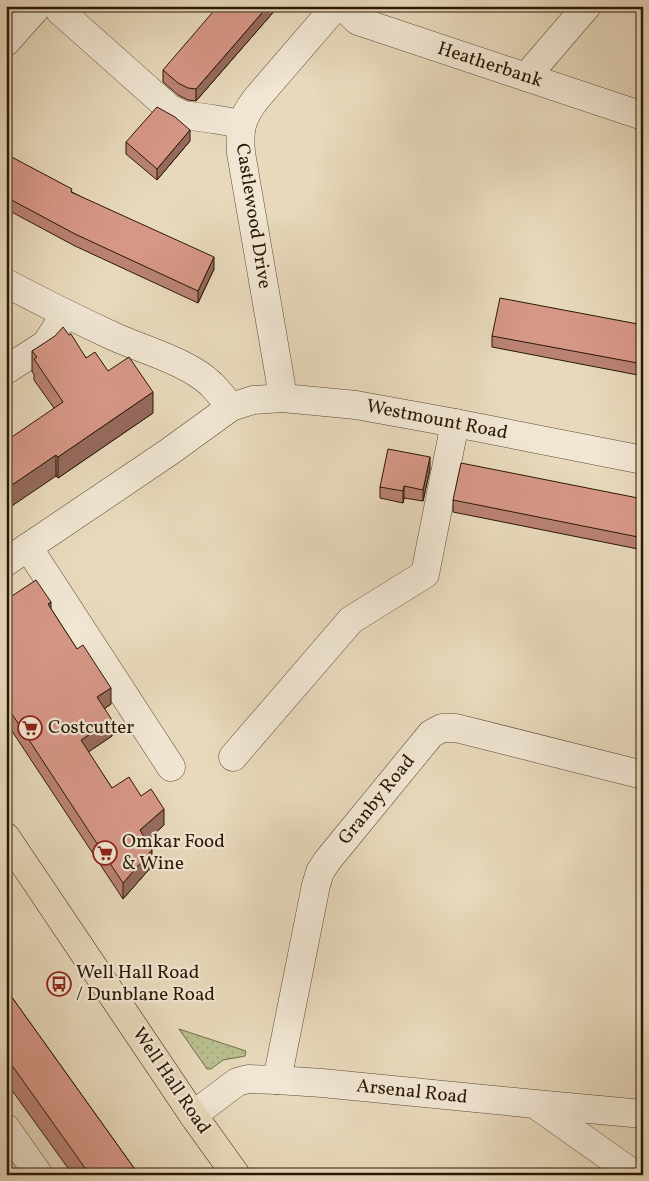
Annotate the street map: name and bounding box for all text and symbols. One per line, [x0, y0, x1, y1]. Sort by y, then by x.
street label: Heatherbank [434, 36, 546, 94]
street label: Castlewood Drive [229, 141, 277, 291]
street label: Westmount Road [364, 394, 510, 446]
supermarket icon: Costcutter [17, 715, 43, 741]
place label: Costcutter [48, 715, 134, 741]
street label: Granby Road [333, 749, 421, 851]
place label: Omkar Food & Wine [122, 829, 225, 877]
supermarket icon: Omkar Food & Wine [92, 840, 118, 866]
place label: Well Hall Road / Dunblane Road [76, 960, 215, 1008]
bus stop icon: Well Hall Road / Dunblane Road [46, 971, 72, 997]
street label: Well Hall Road [126, 1023, 216, 1139]
street label: Arsenal Road [355, 1073, 469, 1111]

